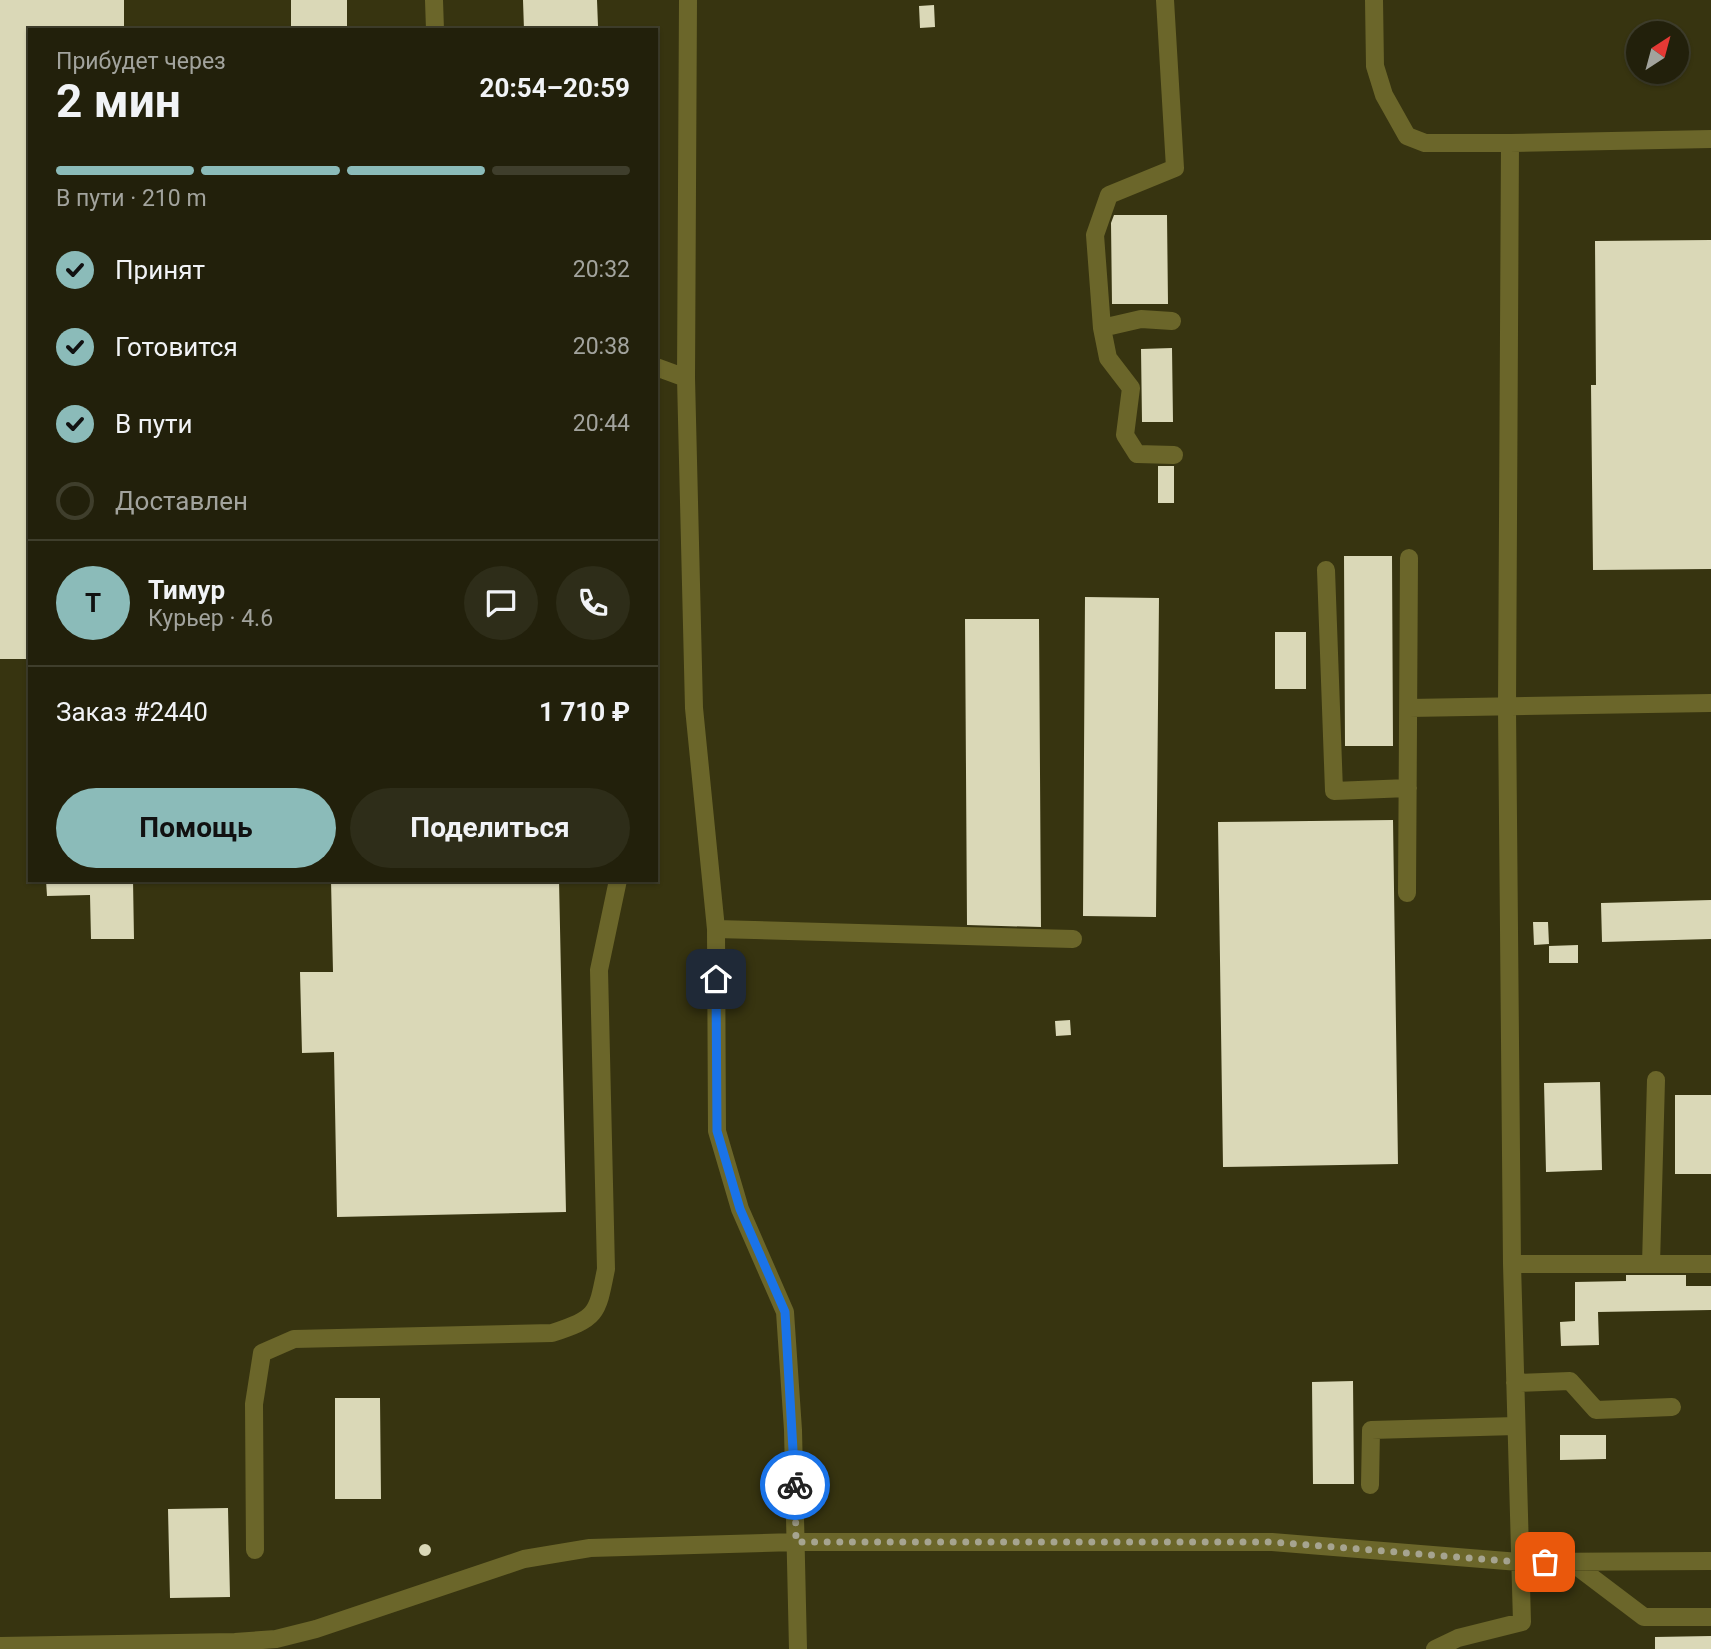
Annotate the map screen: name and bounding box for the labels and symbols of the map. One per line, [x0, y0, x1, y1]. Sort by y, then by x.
north arrow [1626, 21, 1689, 84]
pin [686, 949, 746, 1009]
courier [760, 1450, 830, 1520]
pin [1515, 1532, 1575, 1592]

